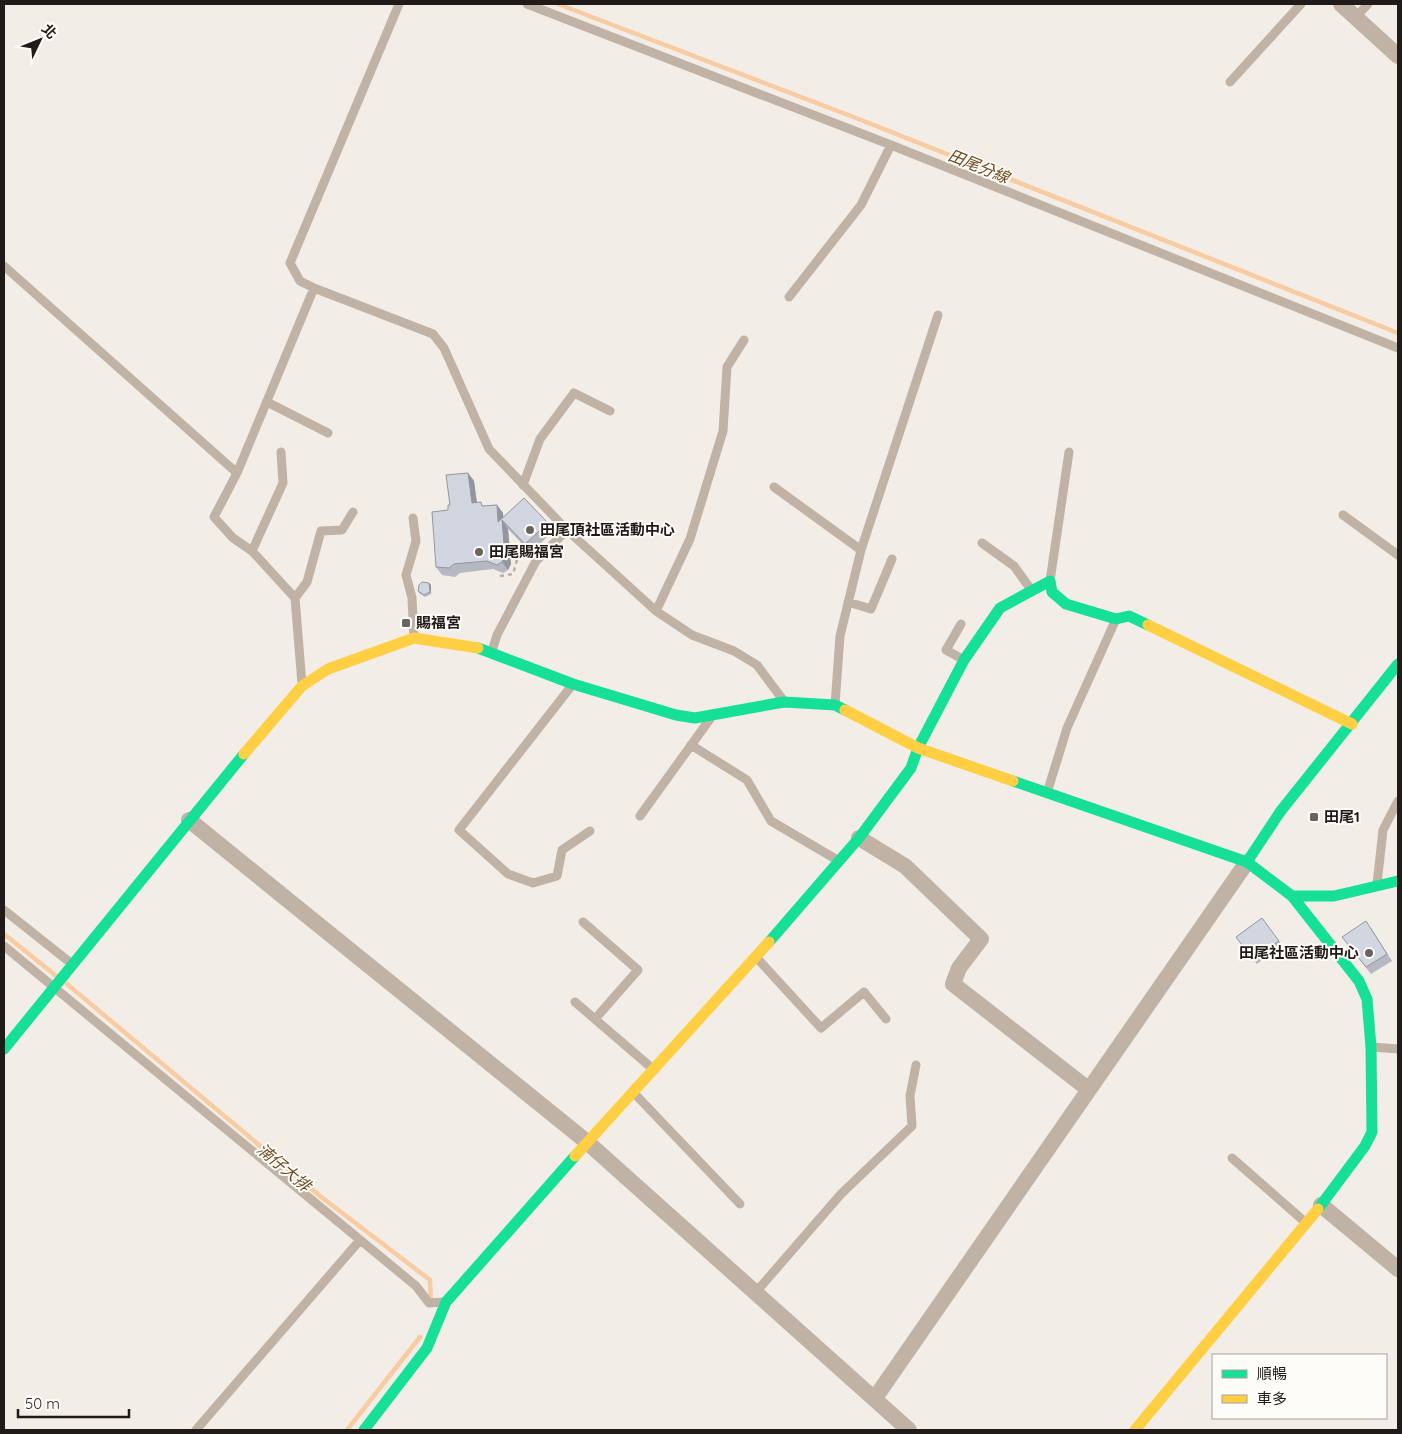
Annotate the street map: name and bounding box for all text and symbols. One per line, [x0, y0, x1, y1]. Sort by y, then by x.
north arrow [15, 15, 65, 65]
text: 北 [38, 20, 61, 42]
water label: 田尾分線 [946, 145, 1014, 188]
place label: 田尾頂社區活動中心 [540, 520, 675, 539]
marker: 田尾頂社區活動中心 [524, 524, 536, 536]
place label: 田尾賜福宮 [489, 542, 564, 561]
marker: 田尾賜福宮 [473, 546, 485, 558]
place label: 賜福宮 [416, 613, 461, 632]
marker: 賜福宮 [400, 617, 412, 629]
place label: 田尾1 [1324, 807, 1360, 826]
marker: 田尾1 [1308, 811, 1320, 823]
place label: 田尾社區活動中心 [1239, 943, 1359, 962]
marker: 田尾社區活動中心 [1363, 947, 1375, 959]
water label: 湳仔大排 [253, 1139, 316, 1197]
legend [1212, 1354, 1387, 1419]
text: 順暢 [1257, 1364, 1287, 1383]
scale bar [18, 1386, 129, 1418]
text: 車多 [1257, 1389, 1287, 1408]
text: 50 m [25, 1394, 60, 1413]

